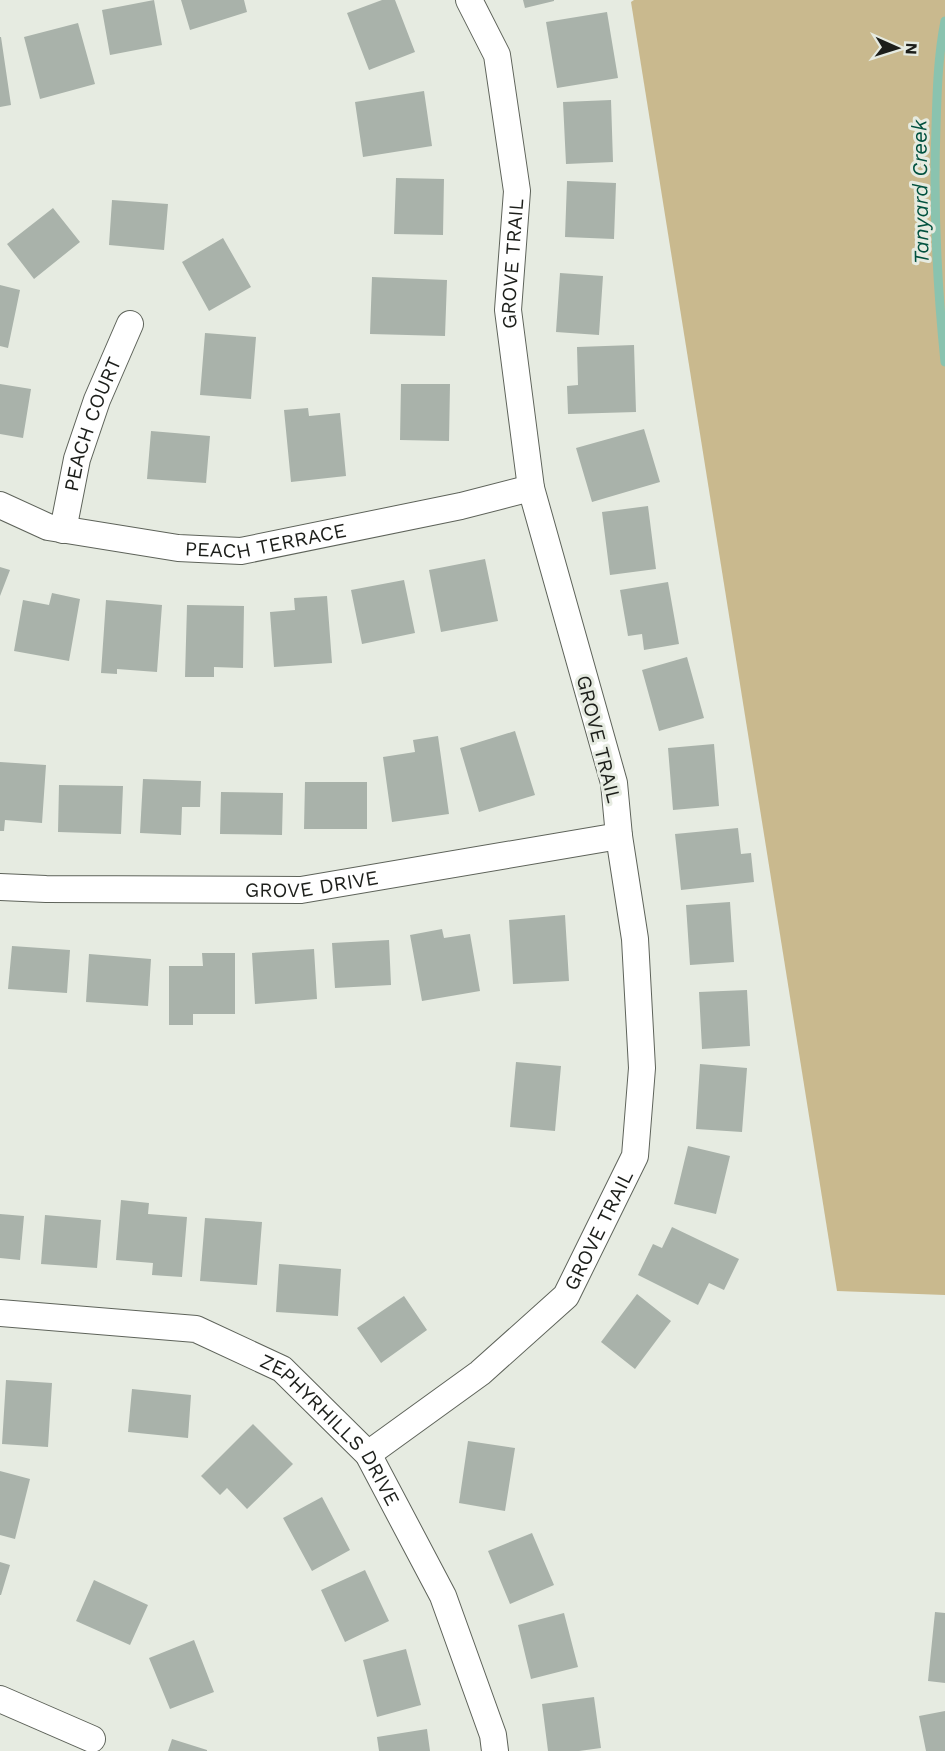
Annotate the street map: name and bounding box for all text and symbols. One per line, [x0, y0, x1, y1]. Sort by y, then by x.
north arrow [867, 18, 927, 78]
text: N [902, 42, 921, 55]
water label: Tanyard Creek [906, 119, 934, 265]
street label: GROVE TRAIL [496, 198, 528, 330]
street label: PEACH COURT [59, 353, 126, 493]
street label: PEACH TERRACE [184, 518, 348, 564]
street label: GROVE TRAIL [572, 673, 626, 805]
street label: GROVE DRIVE [245, 865, 380, 902]
street label: GROVE TRAIL [559, 1166, 638, 1294]
street label: ZEPHYRHILLS DRIVE [256, 1349, 405, 1510]

